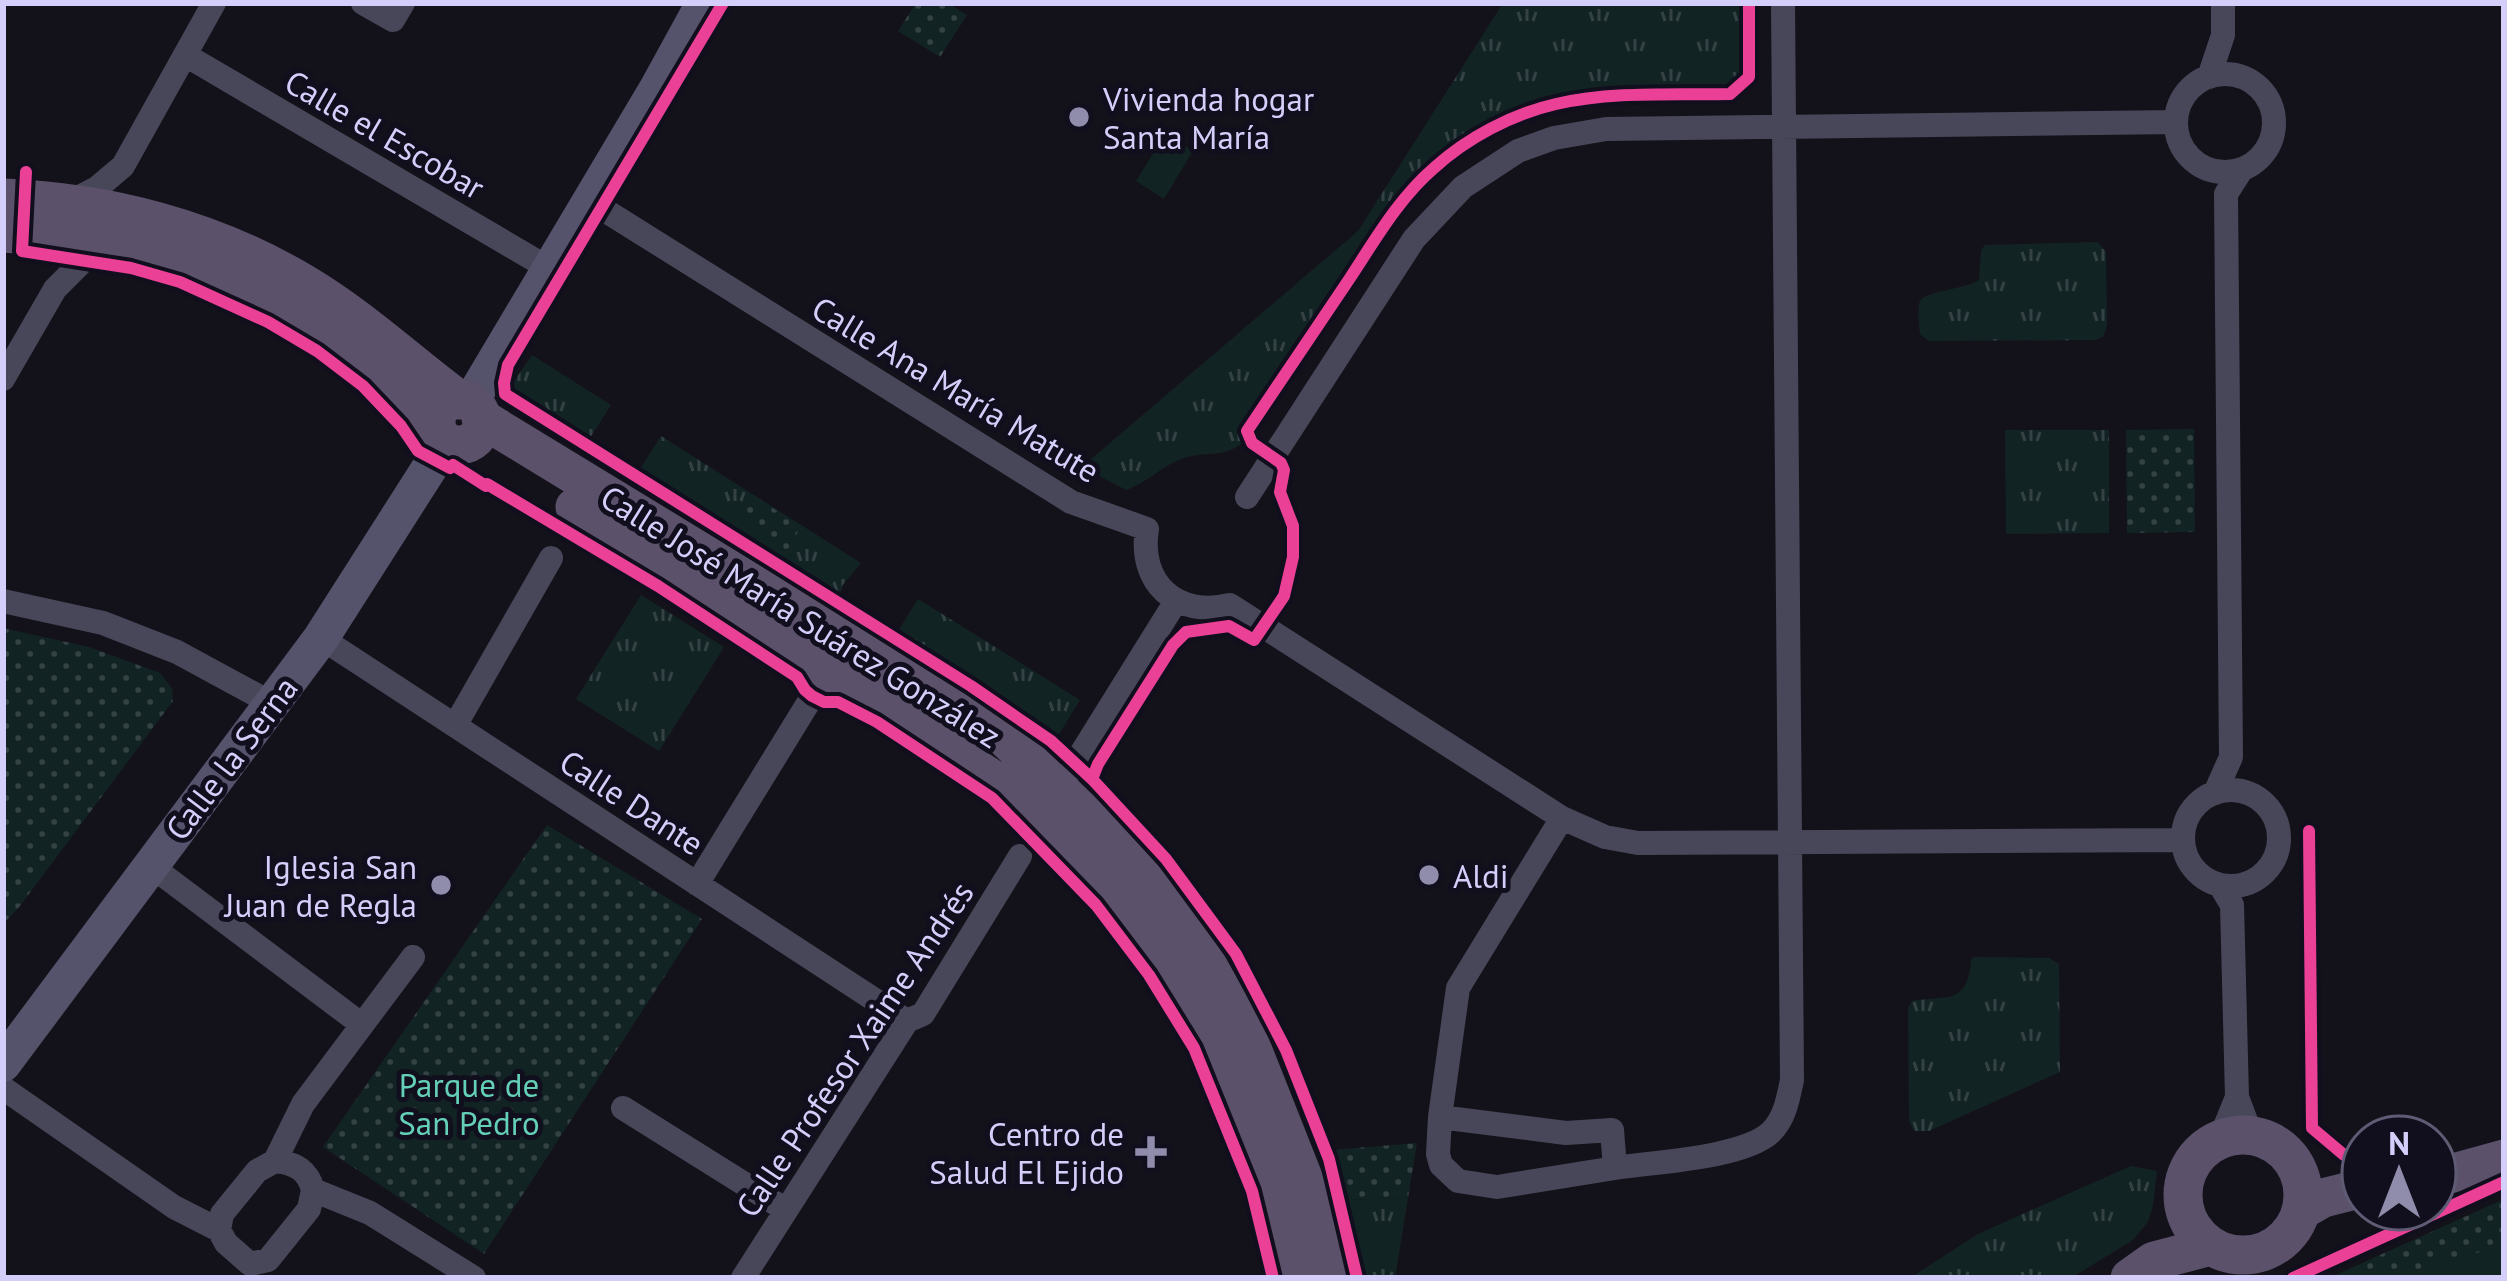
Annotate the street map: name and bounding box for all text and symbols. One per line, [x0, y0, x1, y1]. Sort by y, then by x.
street label: Calle el Escobar [277, 60, 493, 208]
place label: Vivienda hogar Santa María [1102, 77, 1314, 158]
marker: Vivienda hogar Santa María [1066, 104, 1092, 130]
street label: Calle Ana María Matute [804, 286, 1108, 492]
street label: Calle José María Suárez González [593, 475, 1009, 757]
street label: Calle la Serna [155, 667, 307, 849]
street label: Calle Dante [552, 740, 712, 864]
place label: Iglesia San Juan de Regla [223, 845, 417, 926]
place label: Aldi [1453, 854, 1509, 897]
marker: Aldi [1416, 862, 1442, 888]
marker: Iglesia San Juan de Regla [428, 872, 454, 898]
street label: Calle Profesor Xaime Andrés [725, 873, 983, 1225]
park label: Parque de San Pedro [398, 1063, 540, 1144]
place label: Centro de Salud El Ejido [929, 1112, 1124, 1193]
north arrow [2339, 1113, 2459, 1233]
text: N [2388, 1121, 2410, 1164]
marker: Centro de Salud El Ejido [1135, 1136, 1167, 1168]

